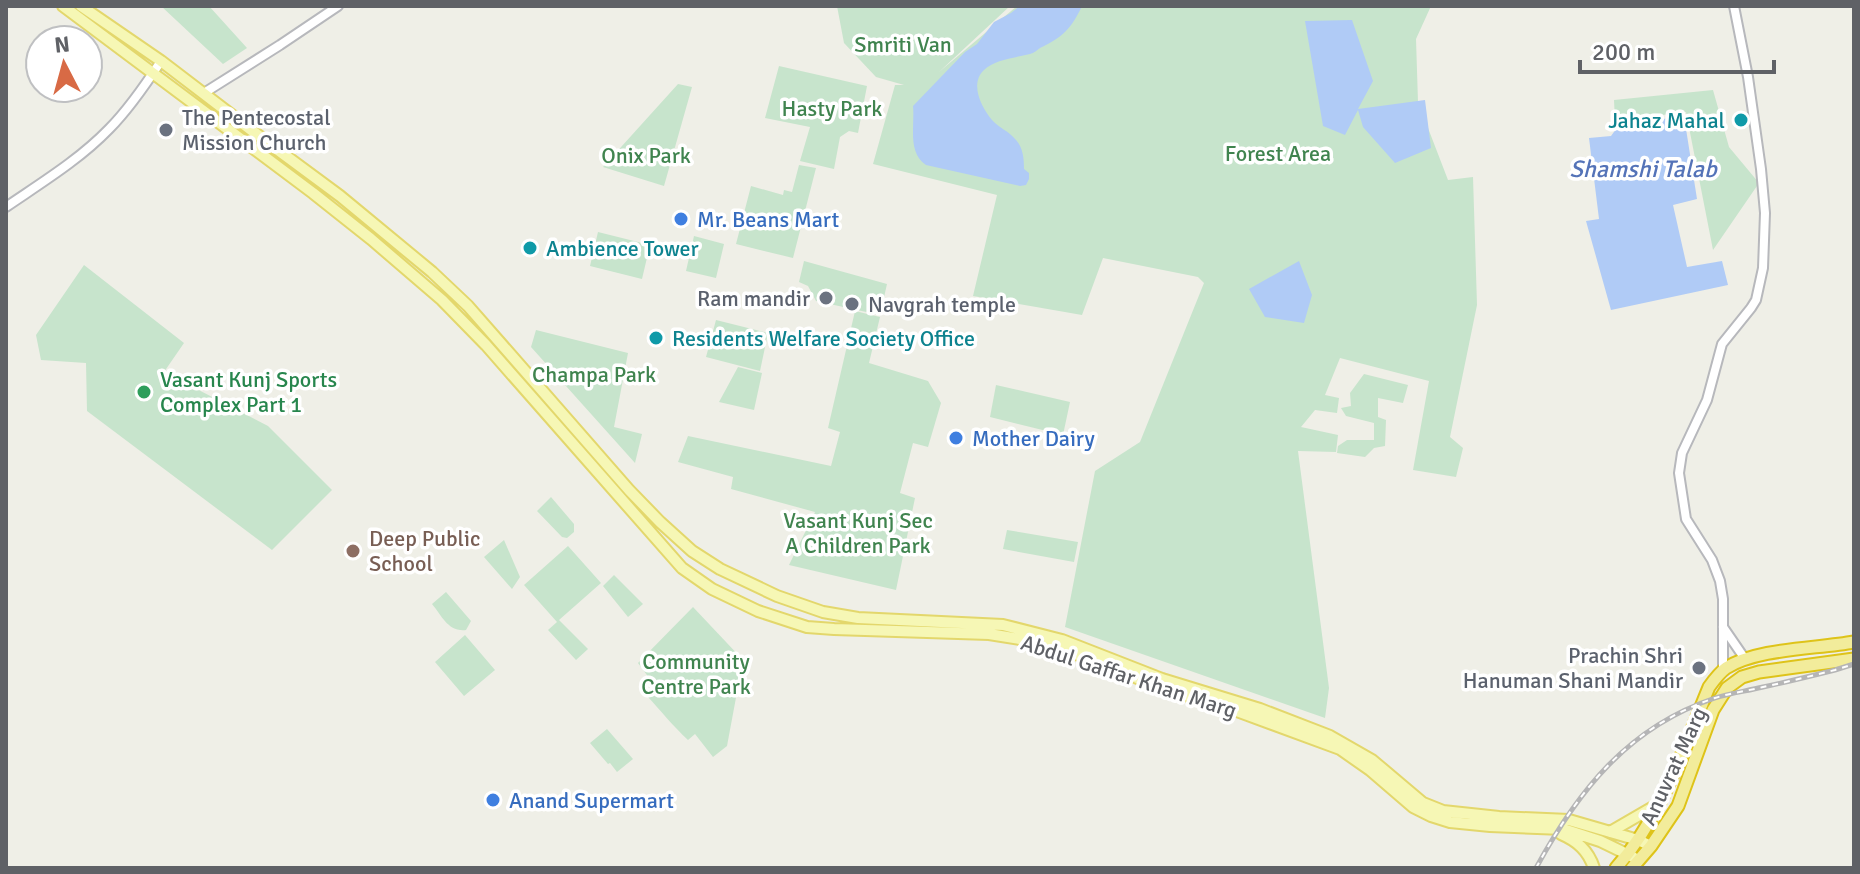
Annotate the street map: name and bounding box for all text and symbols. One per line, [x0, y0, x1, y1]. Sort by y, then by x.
north arrow [24, 24, 104, 104]
scale bar [1580, 24, 1774, 74]
text: N [53, 30, 71, 59]
park label: Smriti Van [854, 31, 952, 58]
text: 200 m [1592, 37, 1655, 67]
park label: Hasty Park [782, 95, 882, 122]
place label: The Pentecostal Mission Church [182, 104, 331, 156]
place label: Jahaz Mahal [1608, 107, 1725, 134]
marker: Jahaz Mahal [1732, 111, 1750, 129]
marker: The Pentecostal Mission Church [157, 121, 175, 139]
park label: Forest Area [1225, 140, 1331, 167]
park label: Onix Park [601, 142, 691, 169]
water label: Shamshi Talab [1569, 154, 1718, 184]
place label: Mr. Beans Mart [697, 206, 839, 233]
marker: Mr. Beans Mart [672, 210, 690, 228]
place label: Ambience Tower [546, 235, 699, 262]
marker: Ambience Tower [521, 239, 539, 257]
place label: Ram mandir [697, 285, 810, 312]
marker: Ram mandir [817, 289, 835, 307]
place label: Navgrah temple [868, 291, 1016, 318]
marker: Navgrah temple [843, 295, 861, 313]
place label: Residents Welfare Society Office [672, 325, 975, 352]
marker: Residents Welfare Society Office [647, 329, 665, 347]
park label: Champa Park [532, 361, 656, 388]
place label: Vasant Kunj Sports Complex Part 1 [160, 366, 337, 418]
marker: Vasant Kunj Sports Complex Part 1 [135, 383, 153, 401]
place label: Mother Dairy [972, 425, 1096, 452]
marker: Mother Dairy [947, 429, 965, 447]
park label: Vasant Kunj Sec A Children Park [783, 507, 933, 559]
place label: Deep Public School [369, 525, 480, 577]
marker: Deep Public School [344, 542, 362, 560]
street label: Abdul Gaffar Khan Marg [1018, 629, 1240, 724]
place label: Prachin Shri Hanuman Shani Mandir [1463, 642, 1683, 694]
park label: Community Centre Park [641, 648, 751, 700]
marker: Prachin Shri Hanuman Shani Mandir [1690, 659, 1708, 677]
street label: Anuvrat Marg [1634, 703, 1713, 830]
place label: Anand Supermart [509, 787, 674, 814]
marker: Anand Supermart [484, 791, 502, 809]

